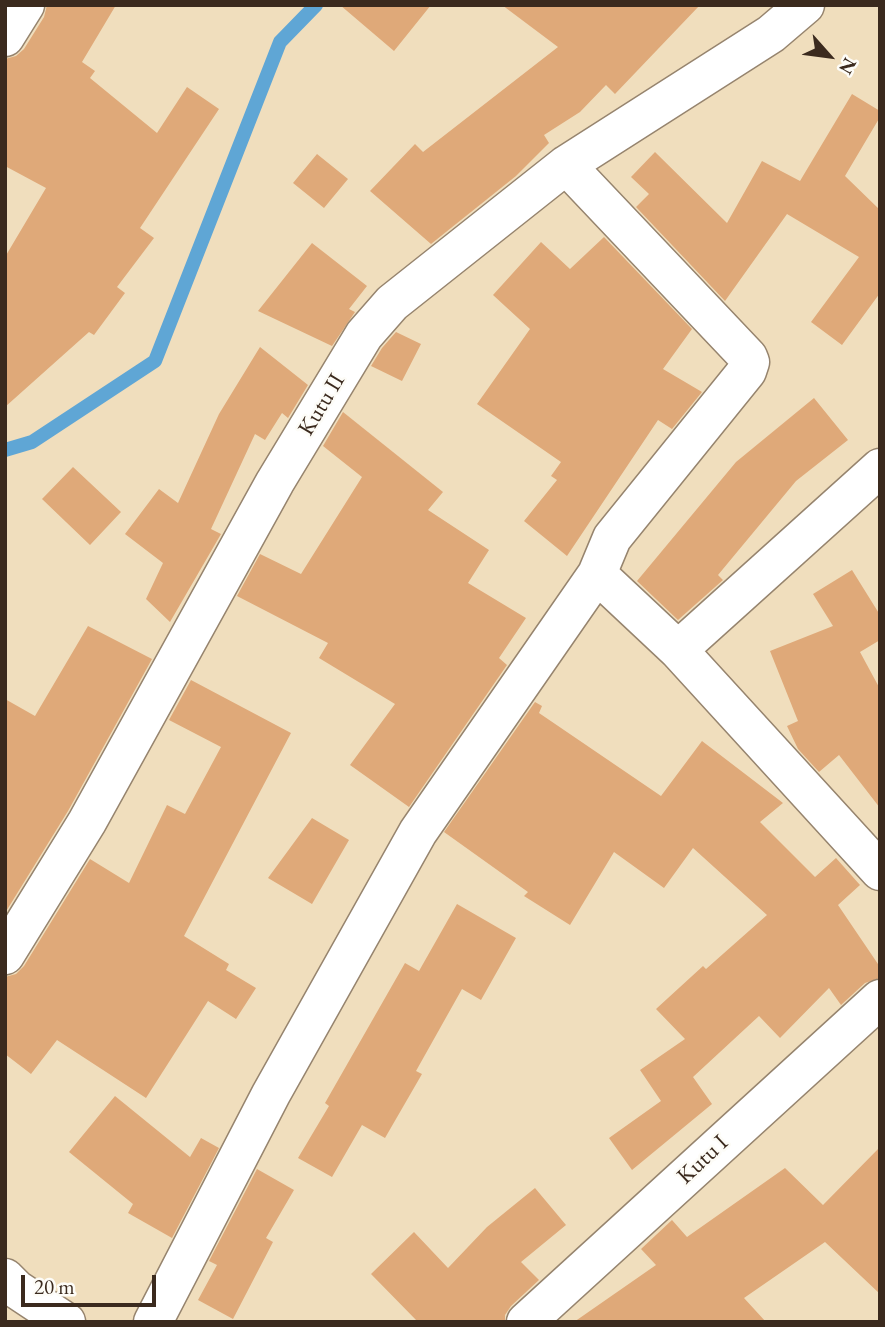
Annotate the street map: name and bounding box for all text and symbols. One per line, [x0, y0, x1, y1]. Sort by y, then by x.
north arrow [794, 21, 864, 91]
text: N [833, 53, 863, 79]
street label: Kutu II [293, 369, 351, 441]
street label: Kutu I [672, 1130, 734, 1190]
scale bar [24, 1260, 159, 1304]
text: 20 m [34, 1273, 75, 1300]

